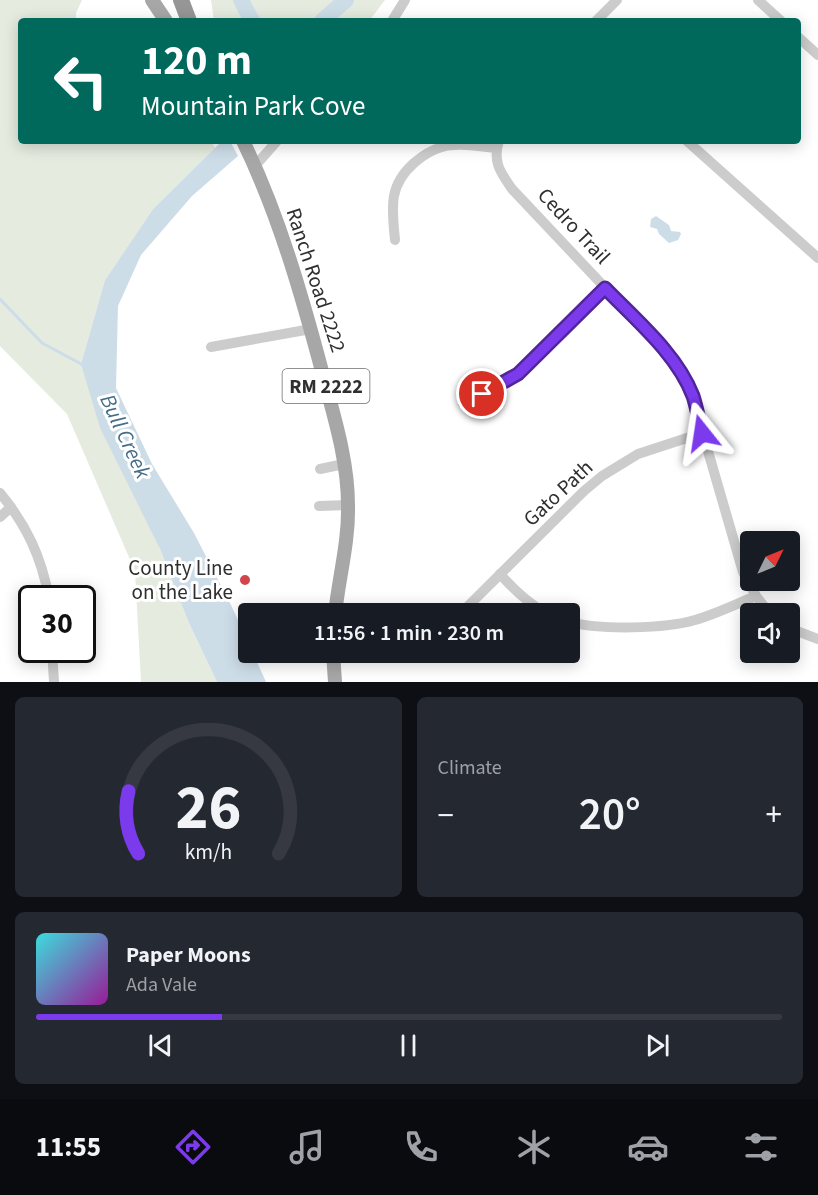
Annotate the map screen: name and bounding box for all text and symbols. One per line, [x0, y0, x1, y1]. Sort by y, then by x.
text: 120 m [141, 31, 252, 91]
icon: left [42, 42, 120, 120]
text: Mountain Park Cove [141, 87, 365, 126]
street label: Cedro Trail [531, 181, 617, 271]
street label: Ranch Road 2222 [279, 204, 353, 356]
pin [456, 368, 507, 419]
road number: RM 2222 [282, 369, 370, 403]
icon: arrive [465, 377, 498, 410]
water label: Bull Creek [92, 389, 159, 485]
position arrow [670, 401, 734, 465]
street label: Gato Path [517, 453, 599, 533]
north arrow [740, 531, 800, 591]
map controls [740, 531, 800, 663]
place label: County Line on the Lake [128, 553, 233, 607]
marker: County Line on the Lake [238, 573, 252, 587]
speed limit sign: 30 [18, 585, 96, 663]
button: sound [740, 603, 800, 663]
text: 11:56 · 1 min · 230 m [314, 617, 504, 649]
text: Climate [438, 754, 502, 782]
text: 26 [175, 764, 241, 853]
text: 20° [579, 783, 641, 847]
text: − [438, 792, 454, 839]
text: + [766, 792, 782, 839]
text: km/h [184, 837, 232, 868]
text: Paper Moons [126, 939, 251, 971]
text: Ada Vale [126, 971, 197, 999]
icon: previous [144, 1029, 177, 1062]
icon: pause [392, 1029, 425, 1062]
icon: next [641, 1029, 674, 1062]
icon: directions [172, 1126, 214, 1168]
icon: music [286, 1126, 328, 1168]
icon: phone [400, 1126, 442, 1168]
icon: climate [513, 1126, 555, 1168]
icon: car [627, 1126, 669, 1168]
icon: filters [740, 1126, 782, 1168]
text: 11:55 [36, 1128, 101, 1167]

